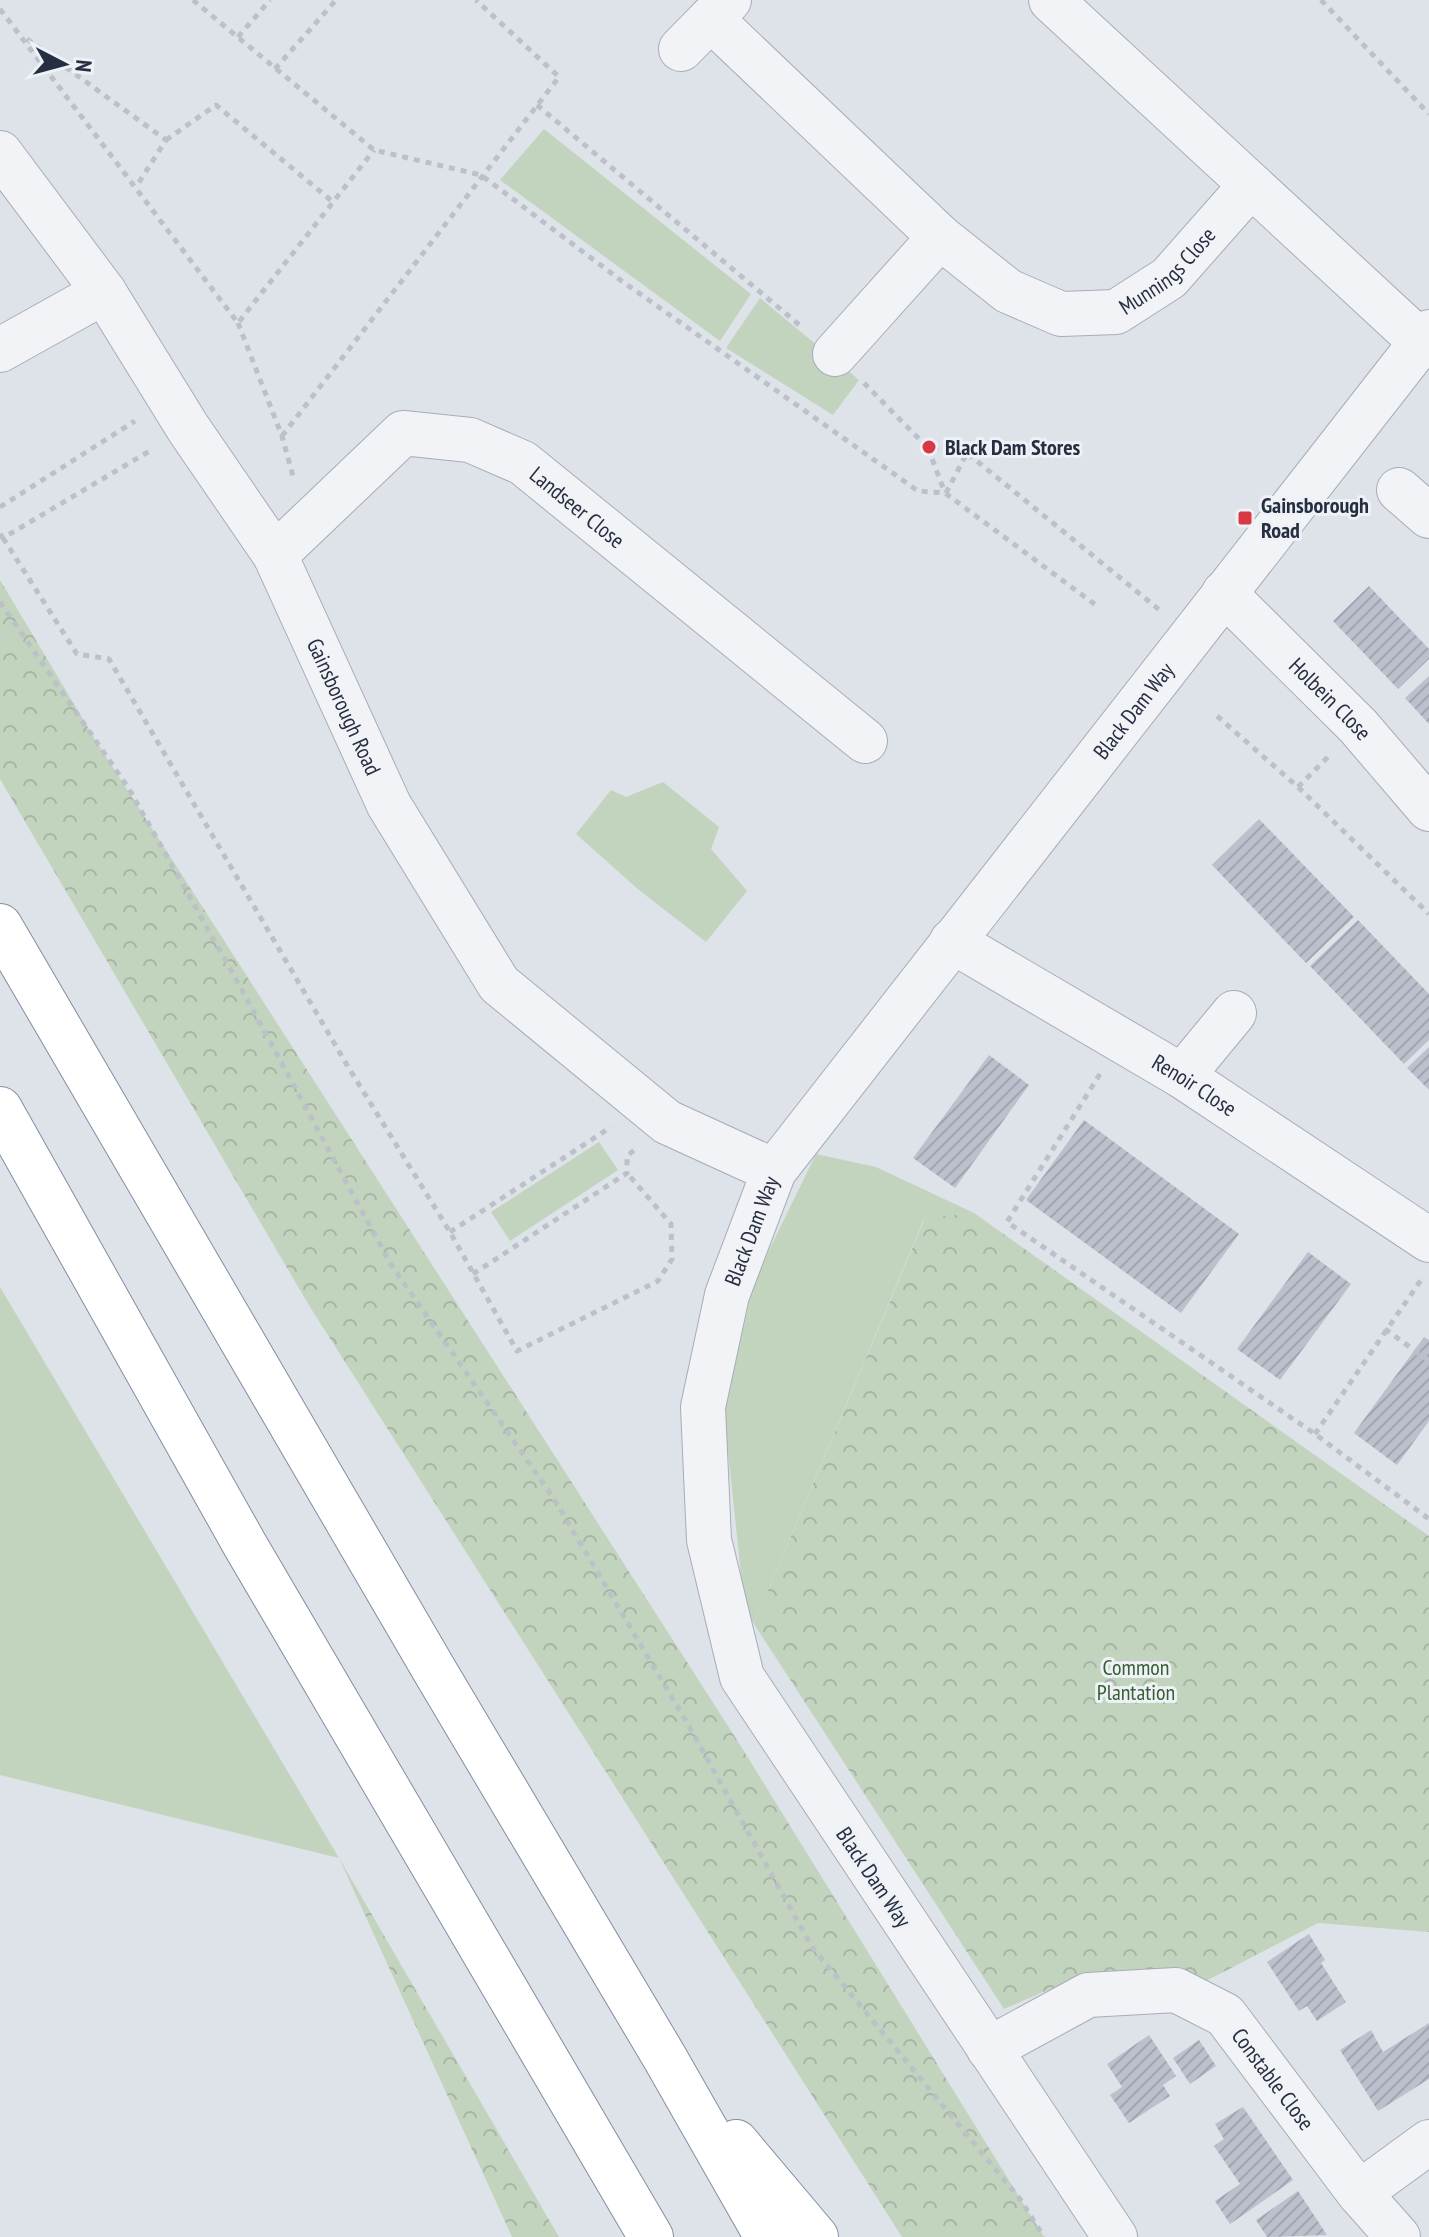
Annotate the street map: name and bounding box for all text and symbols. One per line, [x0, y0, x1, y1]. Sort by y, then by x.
north arrow [24, 24, 104, 104]
text: N [69, 59, 98, 73]
street label: Munnings Close [1114, 221, 1221, 321]
place label: Black Dam Stores [945, 433, 1081, 461]
marker: Black Dam Stores [920, 438, 938, 456]
street label: Landseer Close [524, 460, 631, 554]
place label: Gainsborough Road [1261, 491, 1369, 544]
marker: Gainsborough Road [1236, 509, 1254, 527]
street label: Gainsborough Road [301, 634, 387, 779]
street label: Holbein Close [1283, 652, 1378, 746]
street label: Black Dam Way [1087, 656, 1180, 765]
street label: Renoir Close [1147, 1048, 1242, 1122]
street label: Black Dam Way [718, 1171, 785, 1290]
park label: Common Plantation [1097, 1653, 1175, 1706]
street label: Black Dam Way [830, 1822, 918, 1933]
street label: Constable Close [1226, 2022, 1321, 2136]

